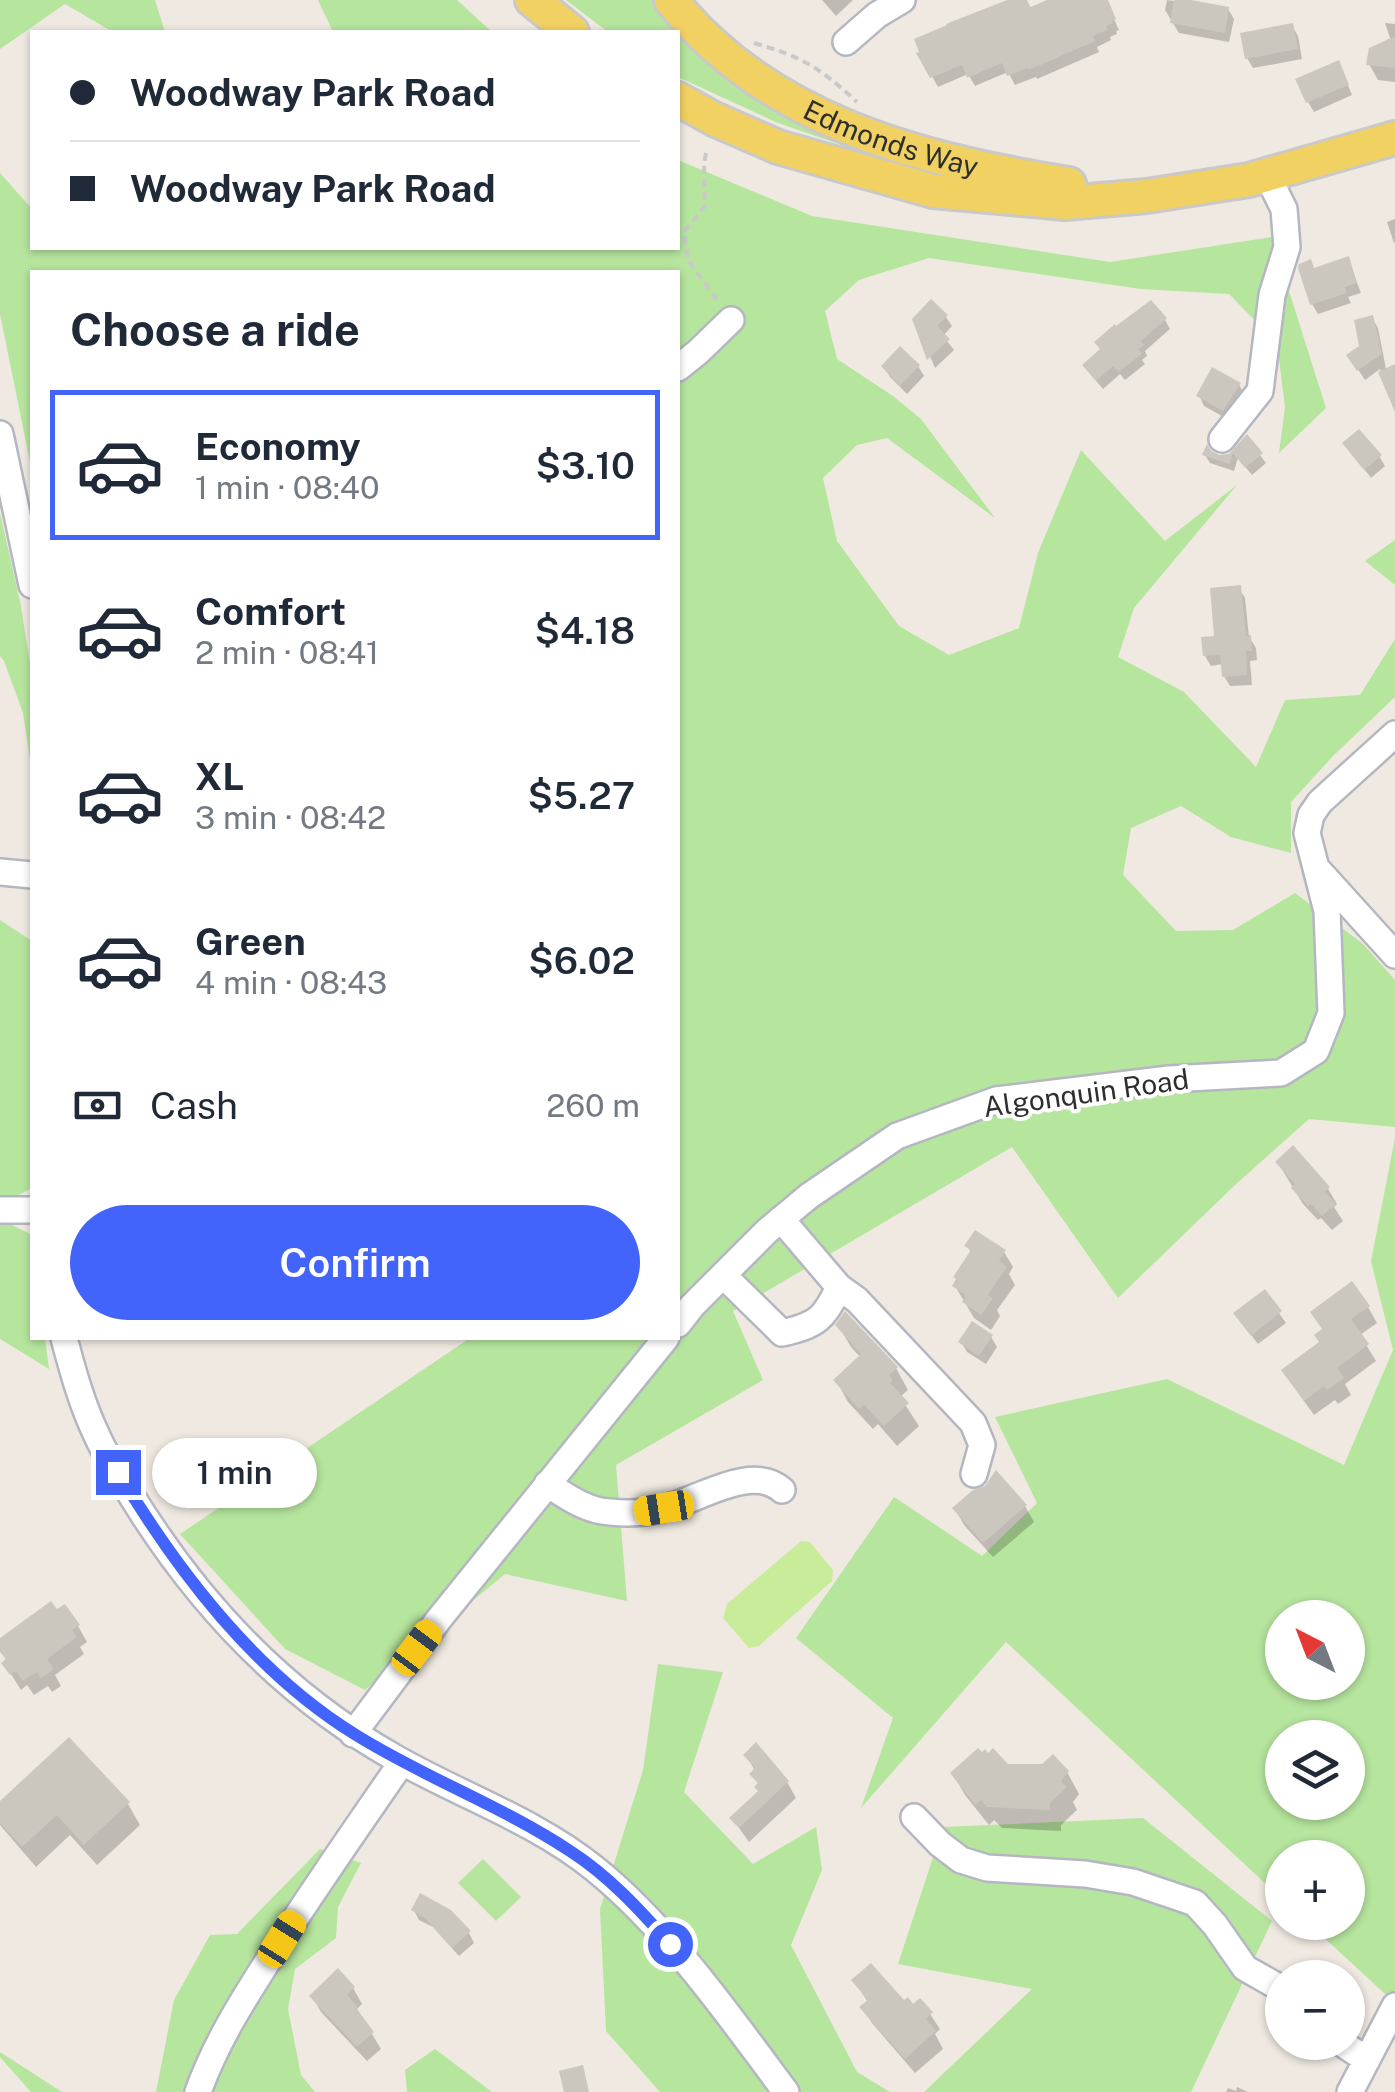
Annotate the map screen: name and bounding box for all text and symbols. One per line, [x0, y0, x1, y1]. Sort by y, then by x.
text: Woodway Park Road [130, 70, 496, 115]
street label: Edmonds Way [798, 93, 982, 183]
text: Woodway Park Road [130, 166, 496, 211]
text: Choose a ride [70, 303, 360, 356]
icon: car [75, 420, 165, 510]
text: Economy [195, 424, 361, 469]
text: $3.10 [536, 443, 635, 488]
text: 1 min · 08:40 [195, 469, 380, 506]
icon: car [75, 585, 165, 675]
text: Comfort [195, 589, 346, 634]
text: $4.18 [535, 608, 635, 653]
text: 2 min · 08:41 [195, 634, 379, 671]
icon: car [75, 750, 165, 840]
text: XL [195, 754, 244, 799]
text: $5.27 [527, 773, 635, 818]
text: 3 min · 08:42 [195, 799, 386, 836]
icon: car [75, 915, 165, 1005]
text: Green [195, 919, 306, 964]
text: $6.02 [528, 938, 635, 983]
text: 4 min · 08:43 [195, 964, 387, 1001]
street label: Algonquin Road [981, 1062, 1191, 1123]
icon: cash [70, 1078, 125, 1133]
text: Cash [150, 1083, 238, 1128]
text: 260 m [546, 1087, 640, 1124]
button: Confirm [70, 1205, 640, 1320]
callout: 1 min [153, 1437, 318, 1507]
route end [96, 1450, 141, 1495]
text: 1 min [196, 1454, 273, 1491]
car [632, 1488, 696, 1528]
north arrow [1265, 1600, 1365, 1700]
map controls [1265, 1600, 1365, 2060]
car [387, 1615, 447, 1681]
button: layers [1265, 1720, 1365, 1820]
button: + [1265, 1840, 1365, 1940]
car [253, 1906, 311, 1972]
route start [648, 1922, 693, 1967]
button: − [1265, 1960, 1365, 2060]

